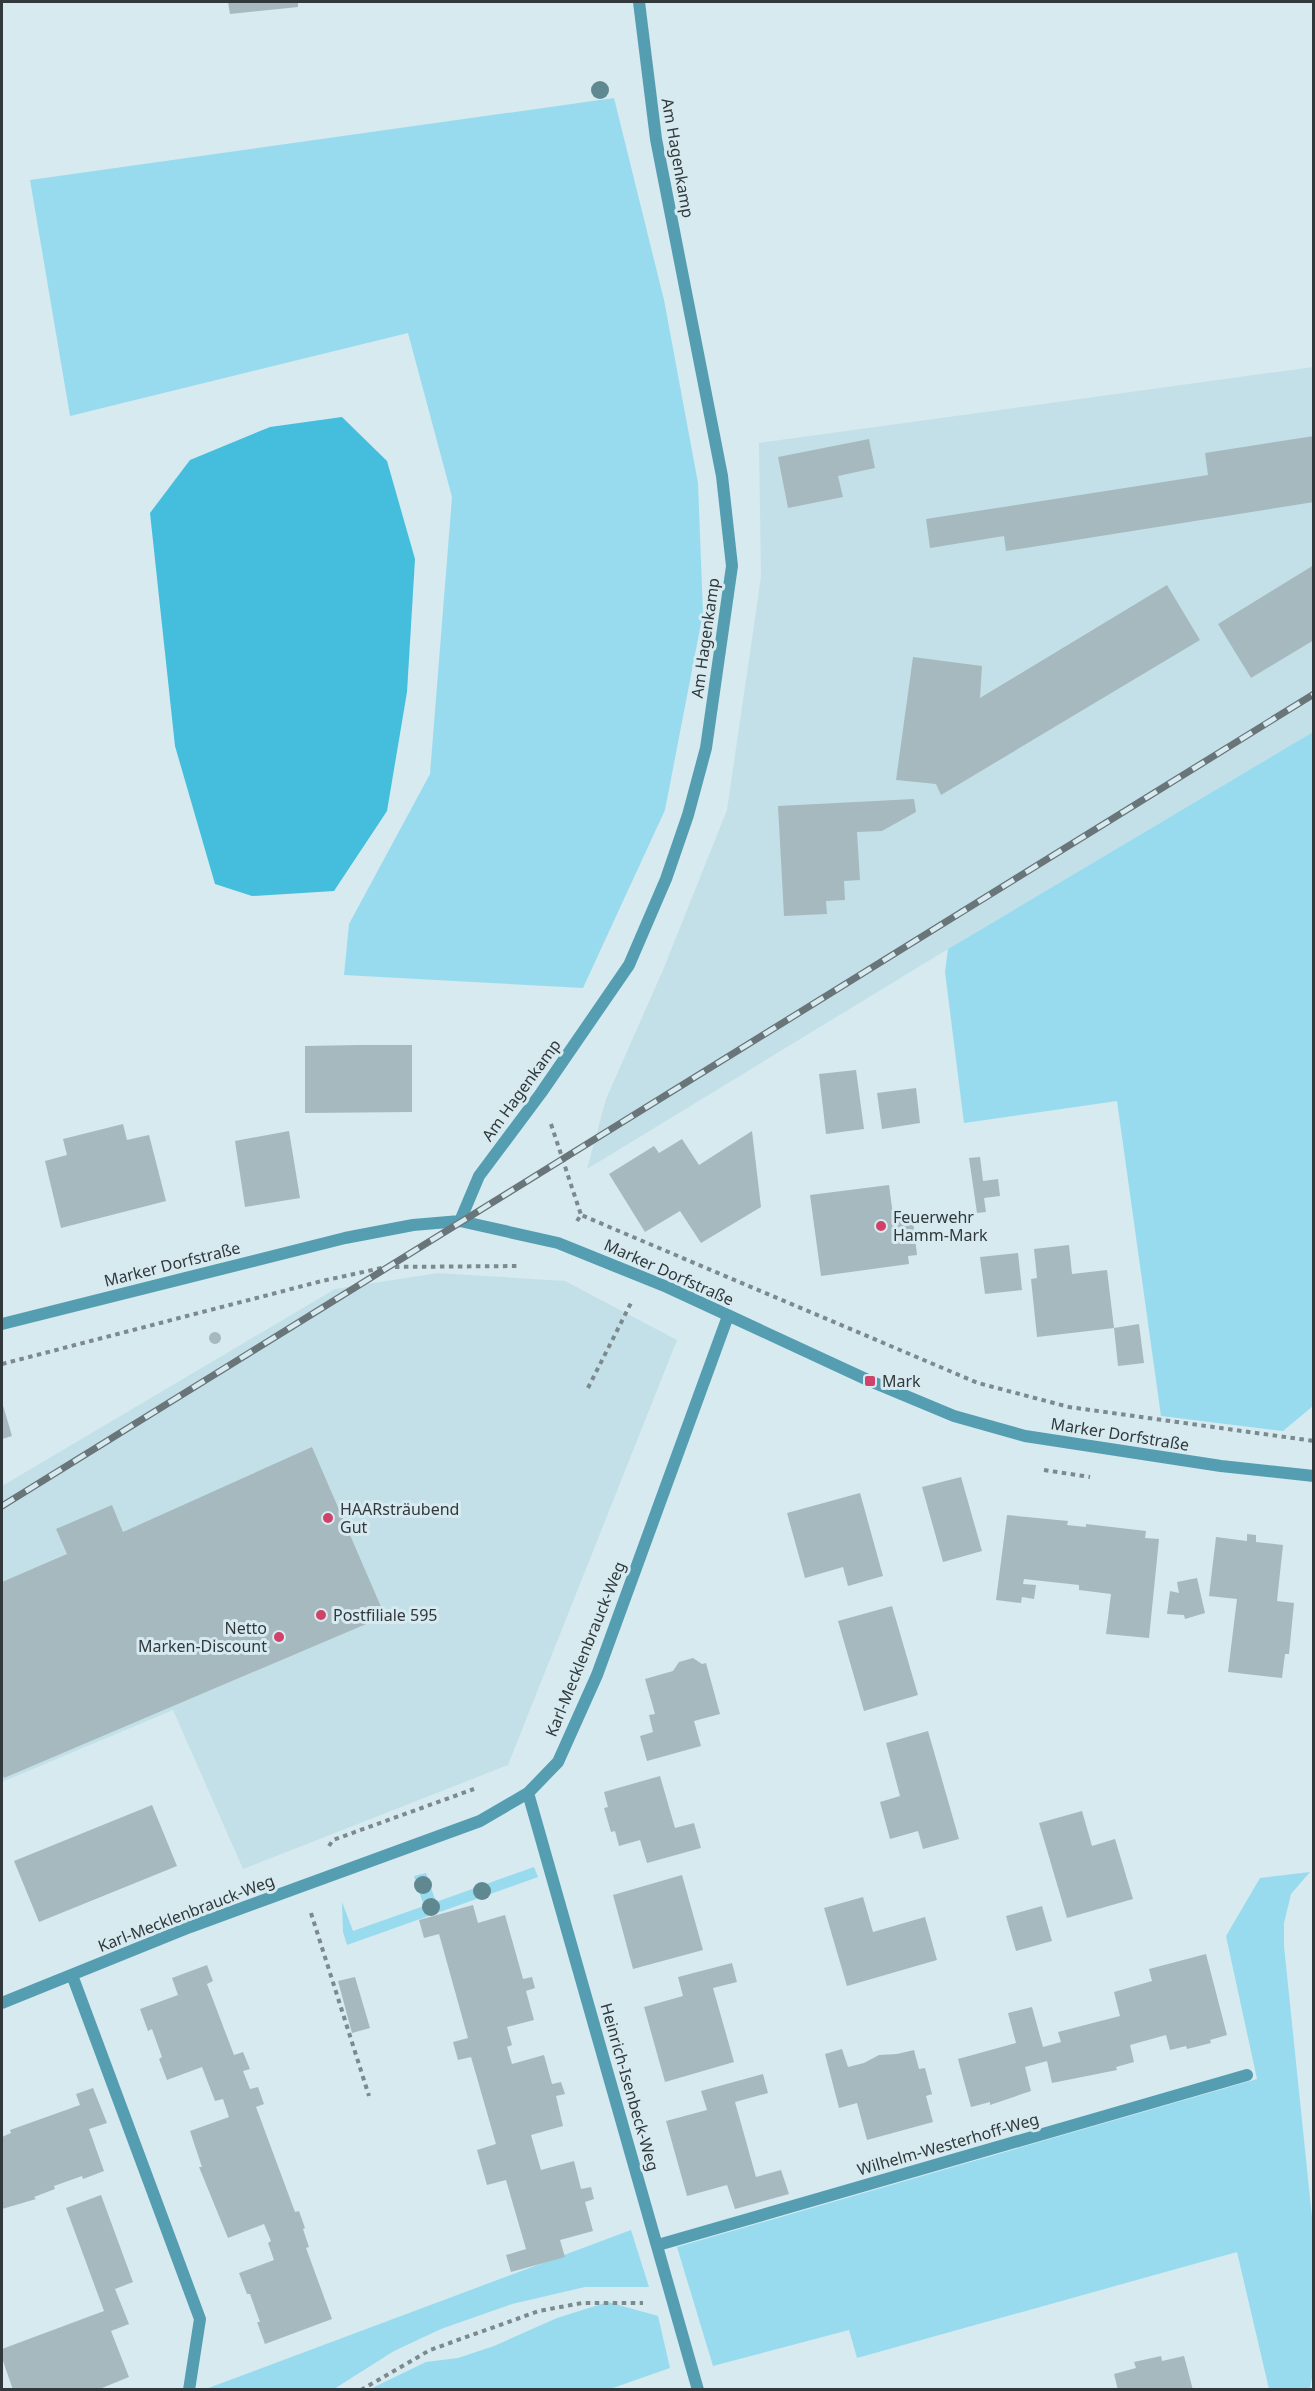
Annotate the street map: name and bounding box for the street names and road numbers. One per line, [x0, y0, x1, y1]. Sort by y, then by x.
street label: Am Hagenkamp [657, 96, 699, 220]
street label: Am Hagenkamp [686, 576, 724, 700]
street label: Am Hagenkamp [476, 1034, 566, 1146]
street label: Marker Dorfstraße [601, 1234, 737, 1310]
street label: Marker Dorfstraße [102, 1236, 242, 1292]
street label: Marker Dorfstraße [1049, 1412, 1191, 1456]
street label: Karl-Mecklenbrauck-Weg [540, 1558, 630, 1740]
street label: Karl-Mecklenbrauck-Weg [95, 1869, 277, 1957]
street label: Heinrich-Isenbeck-Weg [595, 2000, 665, 2174]
street label: Wilhelm-Westerhoff-Weg [855, 2108, 1041, 2180]

